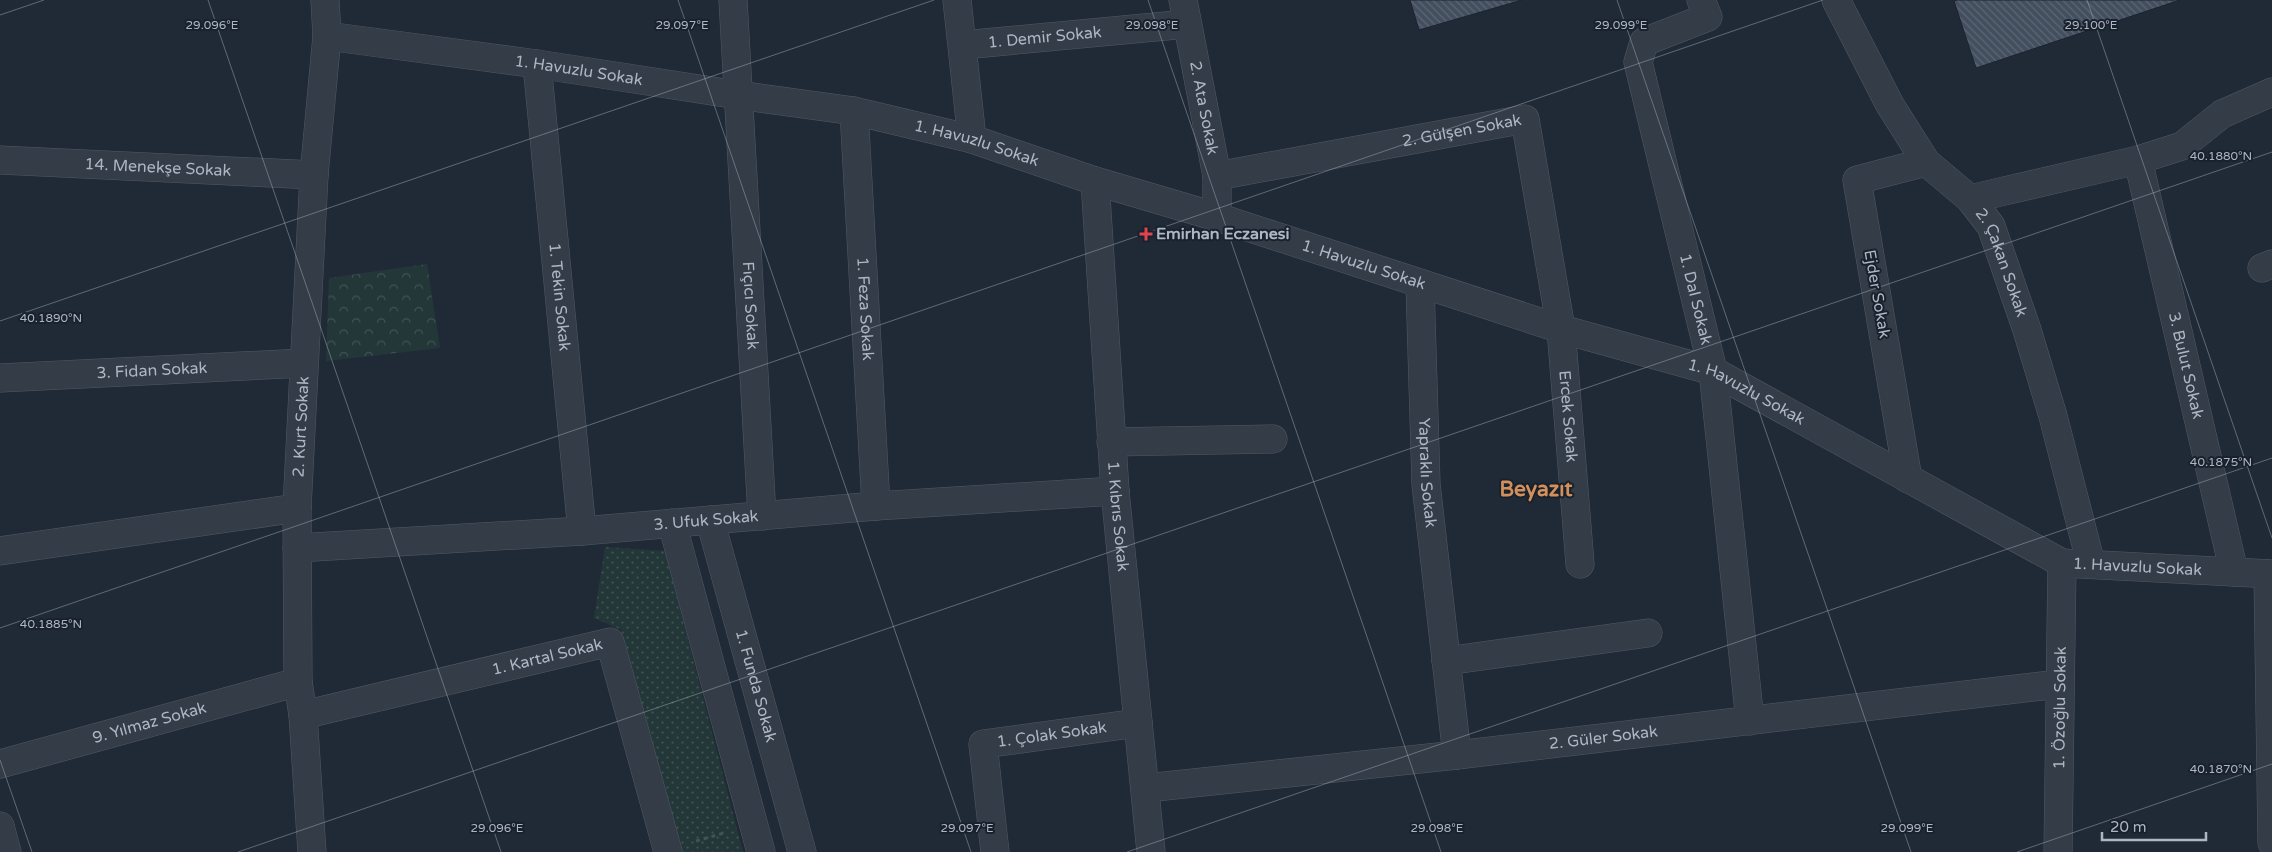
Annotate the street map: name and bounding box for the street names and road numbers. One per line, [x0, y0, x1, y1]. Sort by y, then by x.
street label: 1. Demir Sokak [987, 22, 1103, 53]
street label: 1. Havuzlu Sokak [513, 51, 644, 90]
street label: 2. Ata Sokak [1185, 59, 1223, 157]
street label: 2. Gülşen Sokak [1401, 110, 1523, 152]
street label: 1. Havuzlu Sokak [912, 116, 1042, 171]
street label: 14. Menekşe Sokak [84, 154, 232, 181]
street label: 2. Çakan Sokak [1971, 204, 2032, 320]
street label: 1. Havuzlu Sokak [1299, 235, 1428, 294]
street label: 1. Tekin Sokak [544, 242, 575, 352]
street label: Ejder Sokak [1859, 248, 1895, 340]
street label: 1. Dal Sokak [1675, 251, 1716, 347]
street label: 1. Feza Sokak [852, 256, 878, 361]
street label: Fıçıcı Sokak [738, 261, 763, 350]
street label: 3. Bulut Sokak [2164, 310, 2208, 421]
street label: 1. Havuzlu Sokak [1685, 354, 1809, 430]
street label: 3. Fidan Sokak [96, 358, 208, 383]
street label: Ercek Sokak [1554, 370, 1582, 464]
street label: 2. Kurt Sokak [289, 375, 314, 478]
street label: Yapraklı Sokak [1414, 418, 1441, 529]
street label: 1. Kıbrıs Sokak [1103, 460, 1133, 573]
street label: 3. Ufuk Sokak [653, 506, 760, 535]
street label: 1. Havuzlu Sokak [2072, 554, 2203, 580]
street label: 1. Funda Sokak [731, 627, 781, 745]
street label: 1. Kartal Sokak [490, 634, 605, 680]
street label: 1. Özoğlu Sokak [2049, 646, 2071, 770]
street label: 9. Yılmaz Sokak [90, 698, 209, 748]
street label: 1. Çolak Sokak [995, 717, 1108, 752]
street label: 2. Güler Sokak [1548, 721, 1659, 754]

